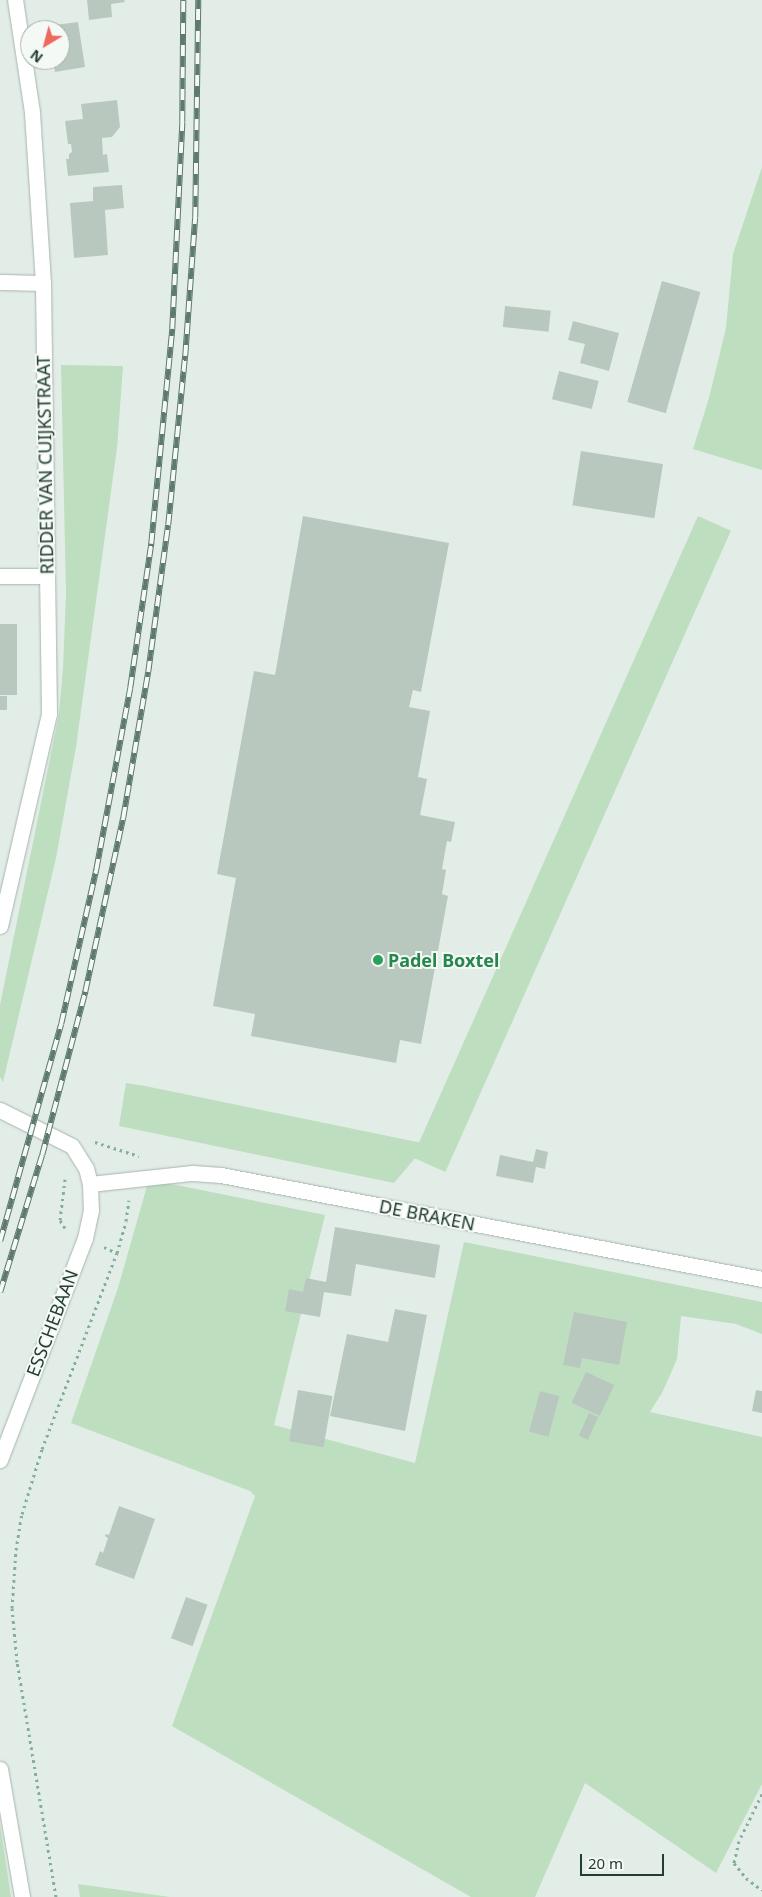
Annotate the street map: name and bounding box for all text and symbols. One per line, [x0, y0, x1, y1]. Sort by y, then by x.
north arrow [20, 20, 70, 70]
text: N [26, 46, 47, 68]
street label: RIDDER VAN CUIJKSTRAAT [32, 355, 58, 575]
place label: Padel Boxtel [388, 949, 499, 971]
marker: Padel Boxtel [372, 954, 384, 966]
street label: DE BRAKEN [377, 1195, 477, 1235]
street label: ESSCHEBAAN [22, 1266, 82, 1380]
scale bar [582, 1844, 666, 1876]
text: 20 m [588, 1853, 623, 1873]

